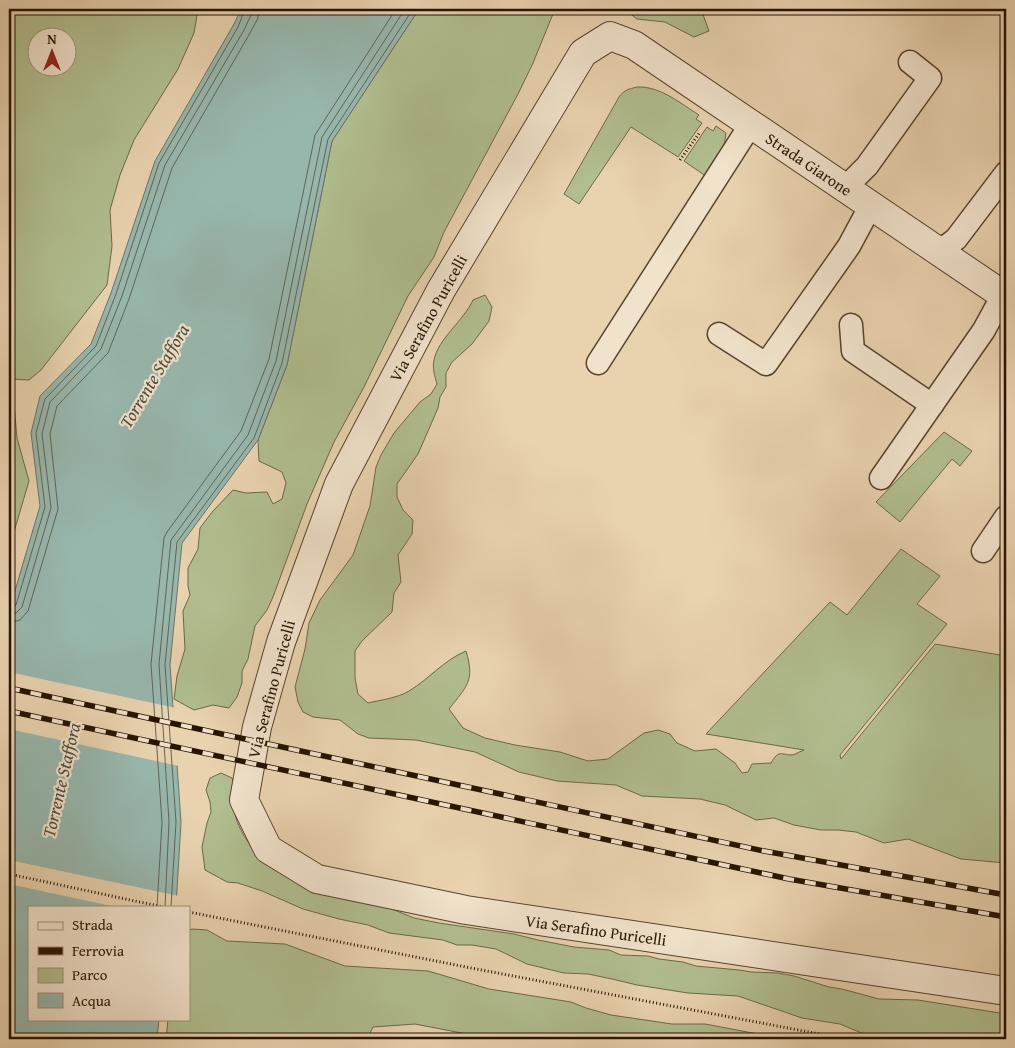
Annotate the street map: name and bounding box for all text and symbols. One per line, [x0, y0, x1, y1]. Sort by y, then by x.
north arrow [28, 28, 78, 78]
text: N [47, 29, 57, 49]
street label: Strada Giarone [761, 126, 857, 202]
street label: Via Serafino Puricelli [383, 250, 473, 386]
water label: Torrente Staffora [112, 318, 196, 433]
street label: Via Serafino Puricelli [241, 617, 301, 761]
water label: Torrente Staffora [35, 719, 87, 840]
legend [28, 906, 190, 1020]
street label: Via Serafino Puricelli [524, 908, 669, 952]
text: Strada [72, 914, 113, 935]
text: Ferrovia [72, 940, 124, 961]
text: Parco [72, 964, 108, 985]
text: Acqua [72, 990, 111, 1011]

